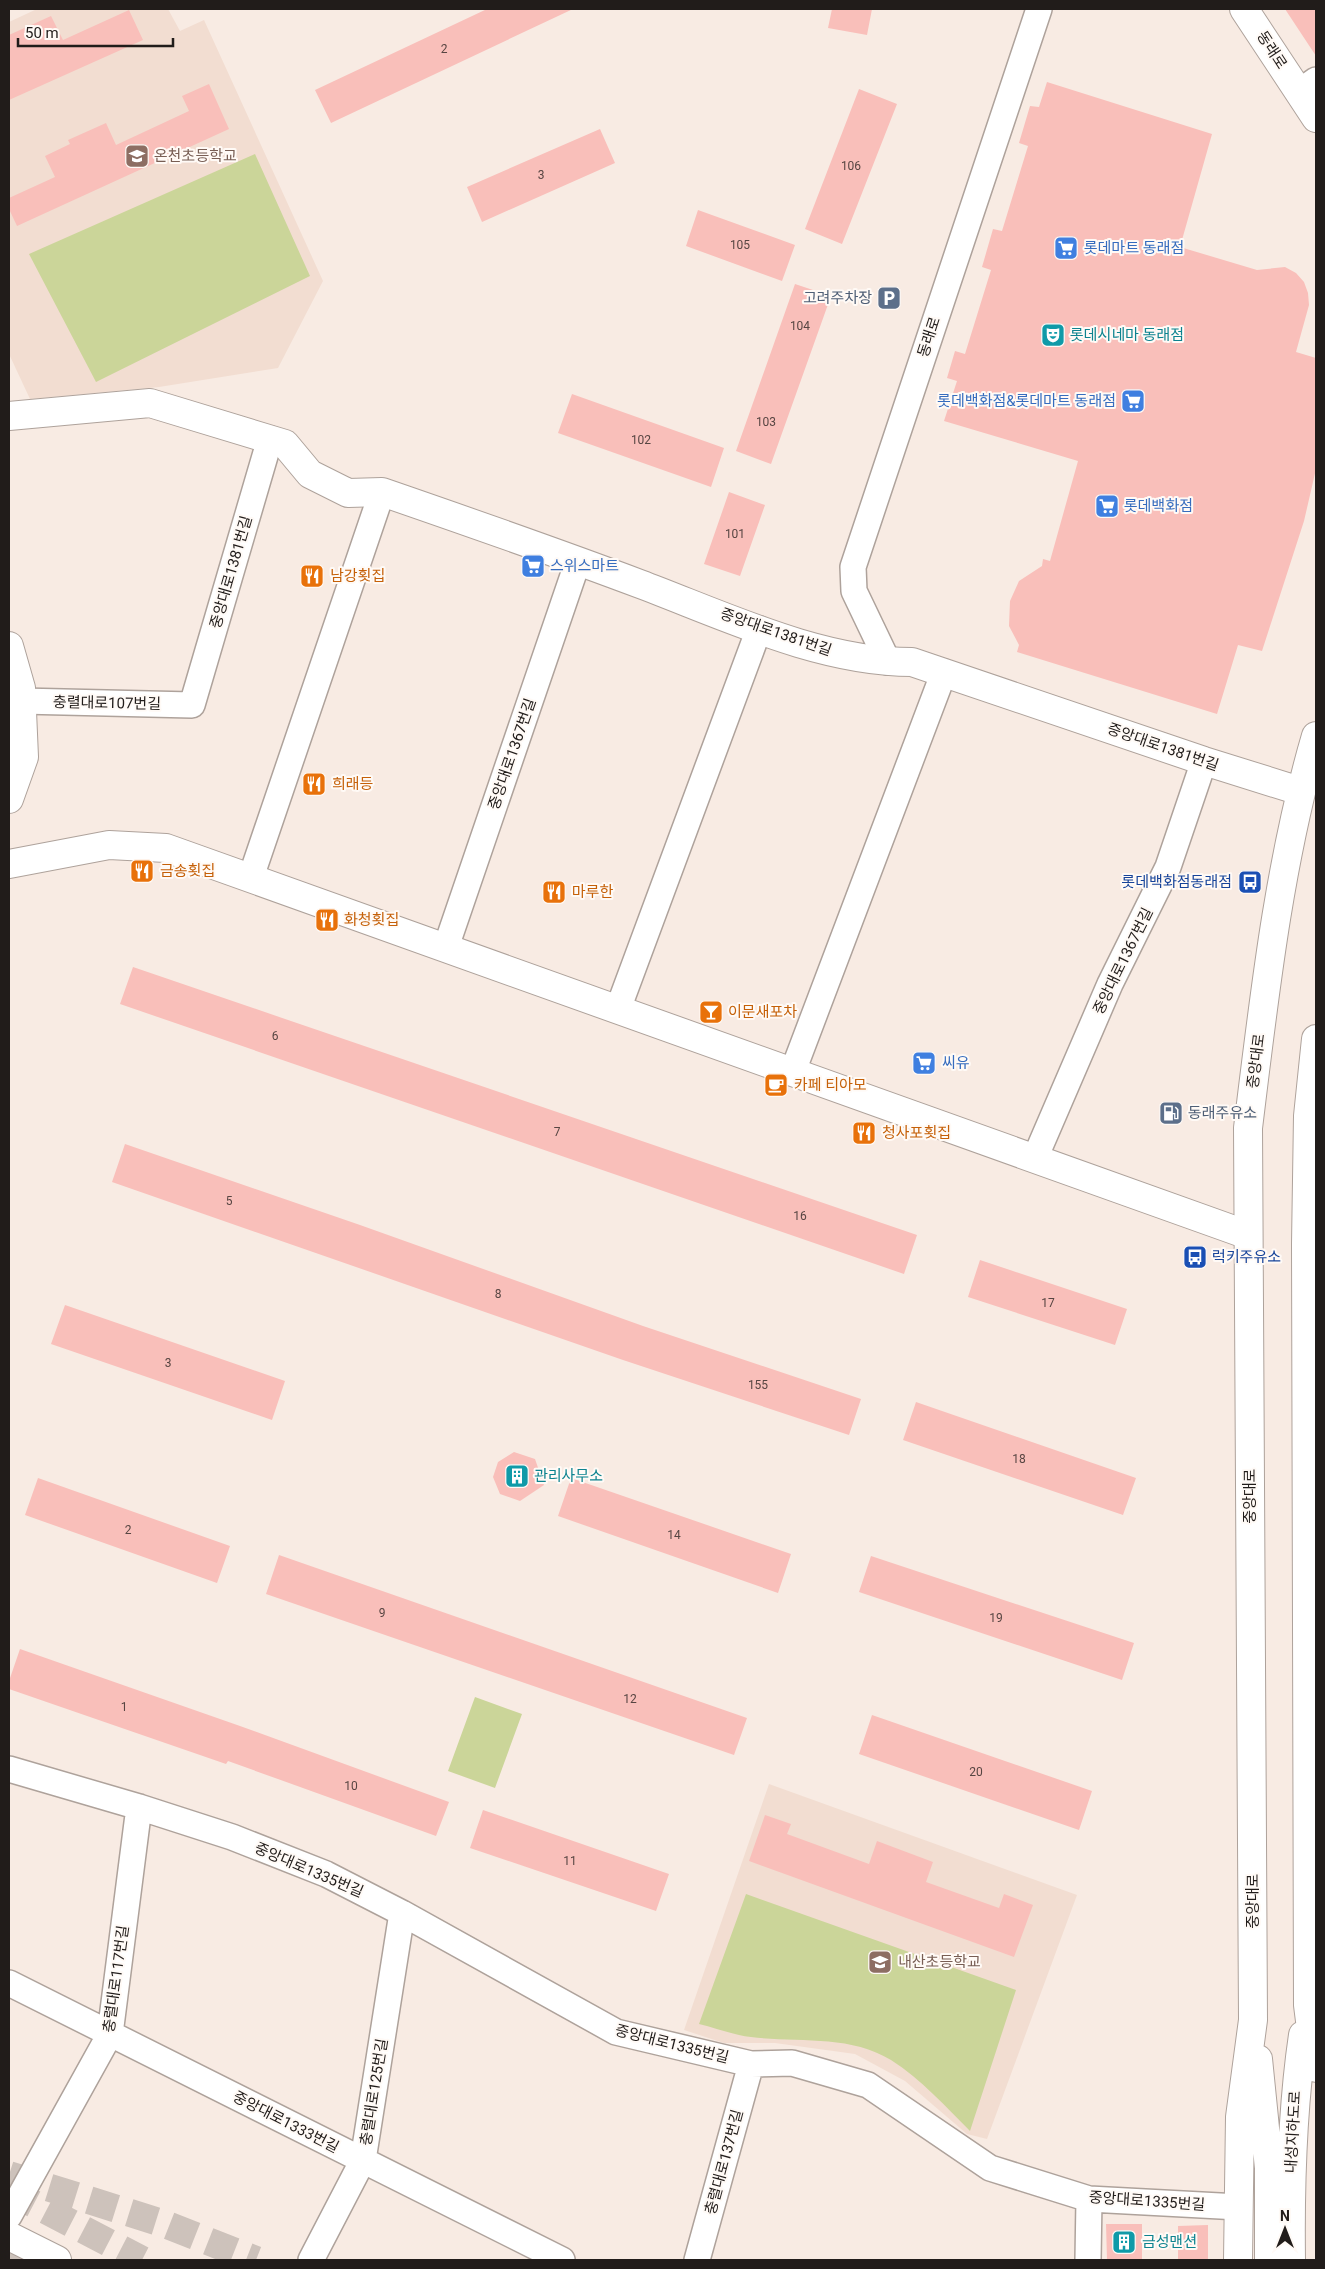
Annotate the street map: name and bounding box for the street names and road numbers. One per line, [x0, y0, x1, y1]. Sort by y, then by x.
street label: 동래로 [1253, 28, 1291, 72]
street label: 동래로 [914, 315, 944, 359]
street label: 중앙대로1381번길 [206, 514, 256, 630]
street label: 중앙대로1381번길 [718, 605, 834, 659]
street label: 충렬대로107번길 [53, 693, 161, 713]
street label: 중앙대로1367번길 [485, 696, 539, 812]
street label: 중앙대로1381번길 [1105, 720, 1221, 774]
street label: 중앙대로1367번길 [1089, 905, 1157, 1017]
street label: 중앙대로 [1244, 1033, 1268, 1089]
street label: 중앙대로 [1241, 1468, 1259, 1524]
street label: 중앙대로1335번길 [252, 1839, 366, 1901]
street label: 중앙대로 [1244, 1873, 1262, 1929]
street label: 충렬대로117번길 [100, 1924, 132, 2034]
street label: 중앙대로1335번길 [613, 2021, 731, 2067]
street label: 충렬대로125번길 [357, 2037, 391, 2147]
street label: 중앙대로1333번길 [230, 2088, 342, 2156]
street label: 내성지하도로 [1282, 2090, 1304, 2174]
street label: 충렬대로137번길 [701, 2107, 747, 2217]
street label: 중앙대로1335번길 [1088, 2188, 1206, 2214]

